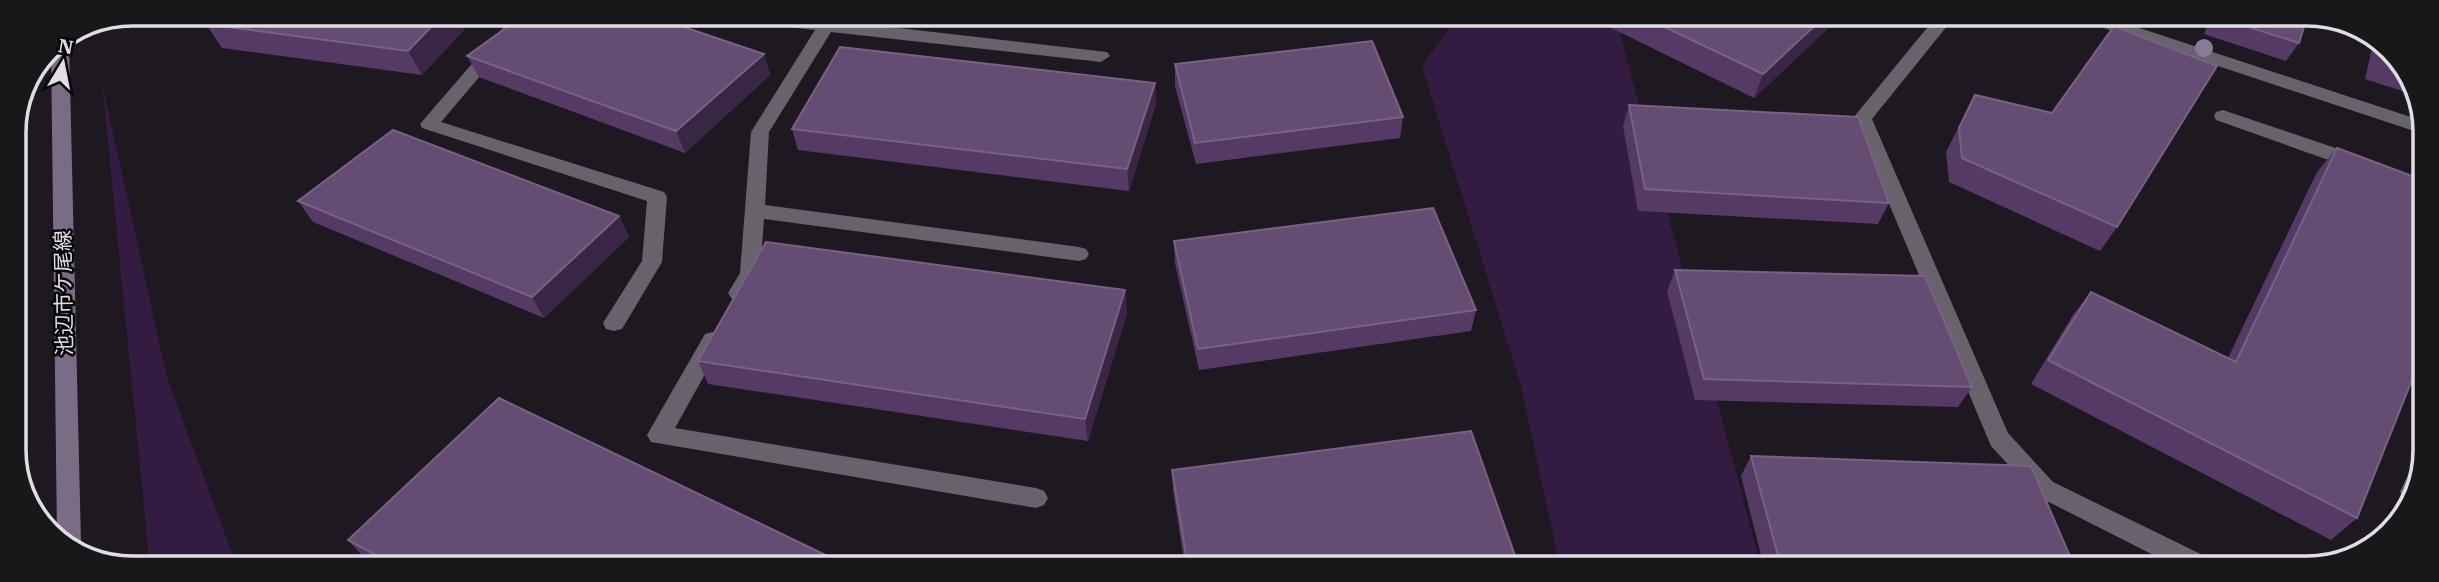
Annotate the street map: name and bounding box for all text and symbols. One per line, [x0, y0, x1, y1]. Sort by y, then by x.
north arrow [28, 28, 98, 98]
text: N [56, 33, 75, 59]
street label: 池辺市ケ尾線 [48, 230, 78, 356]

